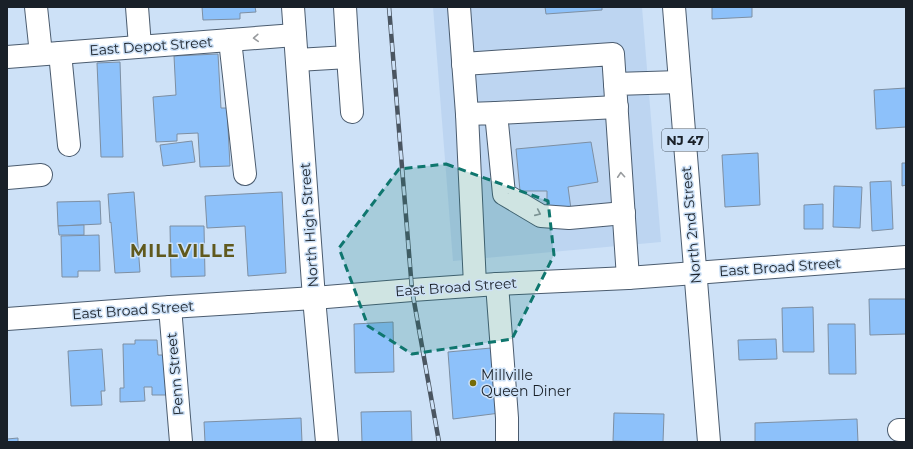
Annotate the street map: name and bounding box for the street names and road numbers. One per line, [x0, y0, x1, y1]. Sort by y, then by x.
street label: East Depot Street [89, 33, 214, 59]
road number: NJ 47 [662, 129, 708, 151]
street label: North High Street [296, 162, 322, 288]
street label: North 2nd Street [677, 165, 705, 284]
street label: East Broad Street [718, 254, 842, 280]
street label: East Broad Street [394, 274, 518, 300]
street label: East Broad Street [71, 297, 195, 323]
street label: Penn Street [162, 331, 188, 416]

